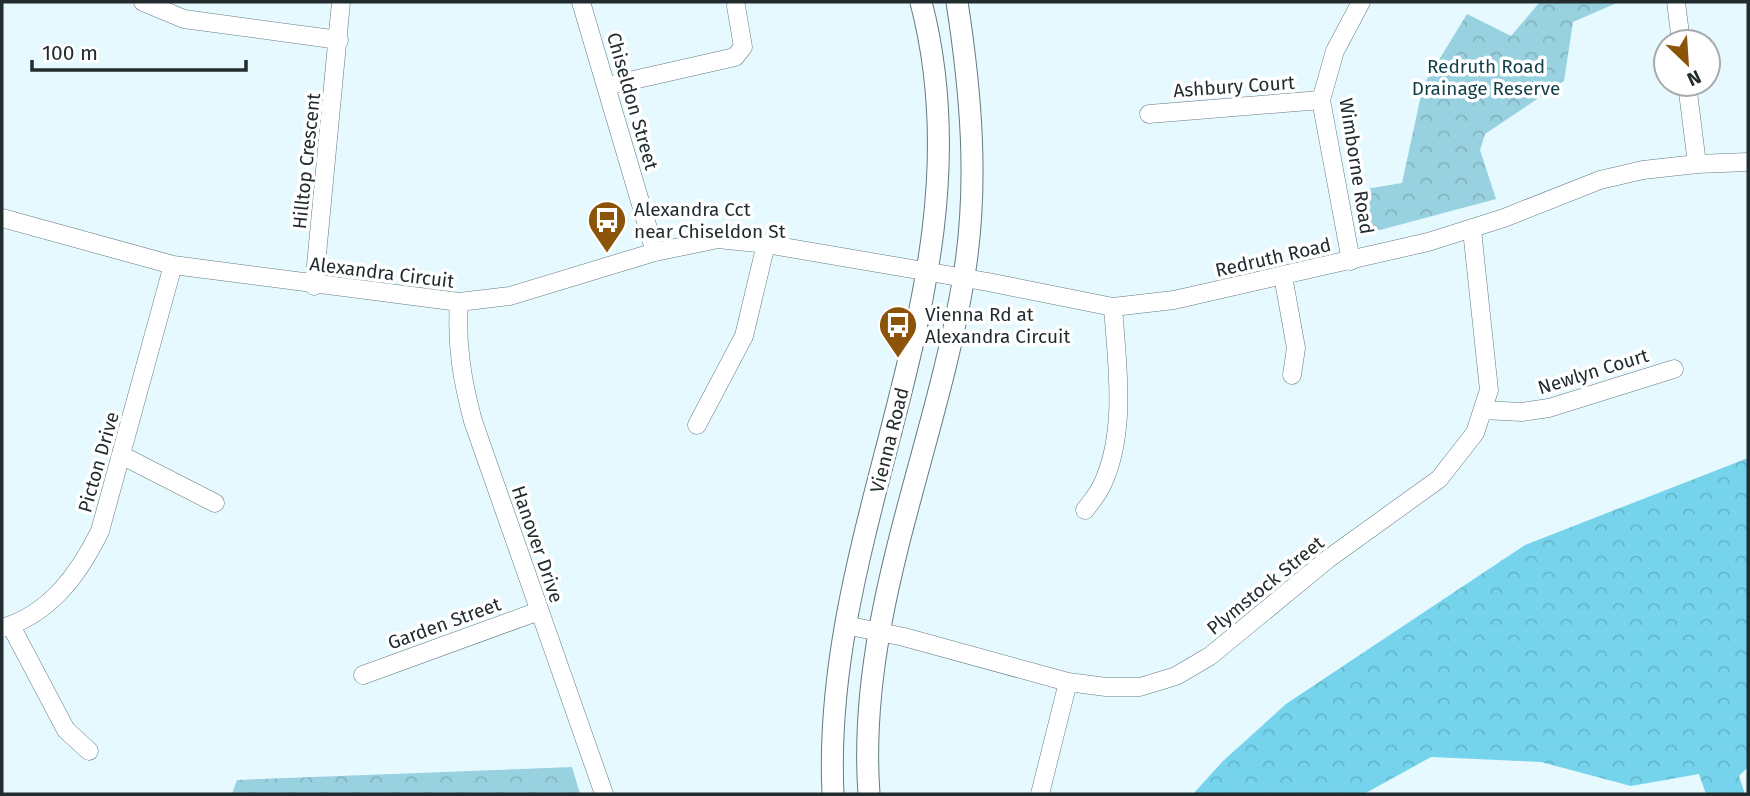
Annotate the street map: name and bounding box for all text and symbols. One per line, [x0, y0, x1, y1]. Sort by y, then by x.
scale bar [32, 28, 245, 72]
north arrow [1652, 28, 1722, 98]
street label: Chiseldon Street [602, 30, 663, 173]
text: 100 m [42, 40, 98, 66]
park label: Redruth Road Drainage Reserve [1412, 55, 1560, 100]
text: N [1683, 65, 1705, 91]
street label: Ashbury Court [1173, 71, 1296, 102]
street label: Hilltop Crescent [288, 92, 325, 230]
street label: Wimborne Road [1334, 96, 1379, 236]
place label: Alexandra Cct near Chiseldon St [634, 198, 786, 243]
bus stop icon: Alexandra Cct near Chiseldon St [586, 199, 628, 254]
street label: Redruth Road [1213, 233, 1333, 282]
street label: Alexandra Circuit [308, 252, 456, 293]
place label: Vienna Rd at Alexandra Circuit [925, 303, 1070, 348]
bus stop icon: Vienna Rd at Alexandra Circuit [877, 304, 919, 359]
street label: Newlyn Court [1535, 344, 1651, 399]
street label: Vienna Road [865, 385, 914, 495]
street label: Picton Drive [73, 409, 124, 515]
street label: Hanover Drive [507, 483, 568, 606]
street label: Plymstock Street [1202, 531, 1329, 640]
street label: Garden Street [385, 592, 504, 655]

